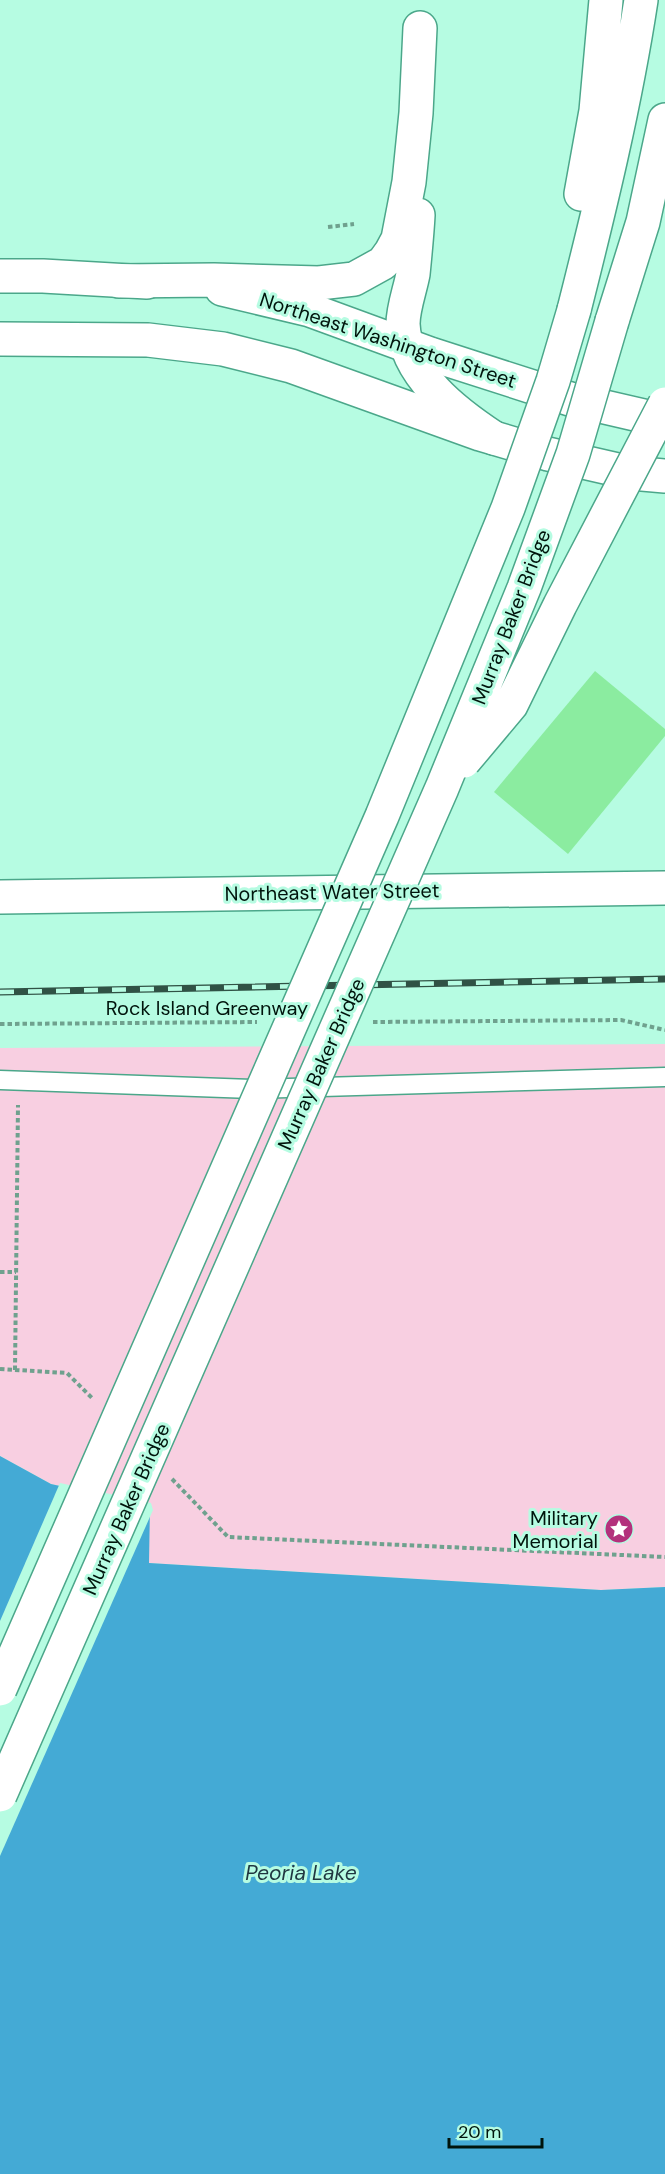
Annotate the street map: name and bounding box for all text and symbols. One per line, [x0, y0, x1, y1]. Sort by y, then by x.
street label: Northeast Washington Street [256, 286, 520, 394]
street label: Murray Baker Bridge [466, 526, 556, 708]
street label: Northeast Water Street [224, 877, 440, 907]
street label: Murray Baker Bridge [271, 974, 371, 1154]
street label: Rock Island Greenway [106, 995, 308, 1021]
street label: Murray Baker Bridge [76, 1419, 176, 1599]
place label: Military Memorial [513, 1505, 598, 1554]
place icon: Military Memorial [603, 1513, 635, 1545]
water label: Peoria Lake [245, 1859, 357, 1887]
scale bar [449, 2111, 542, 2149]
text: 20 m [458, 2120, 501, 2144]

